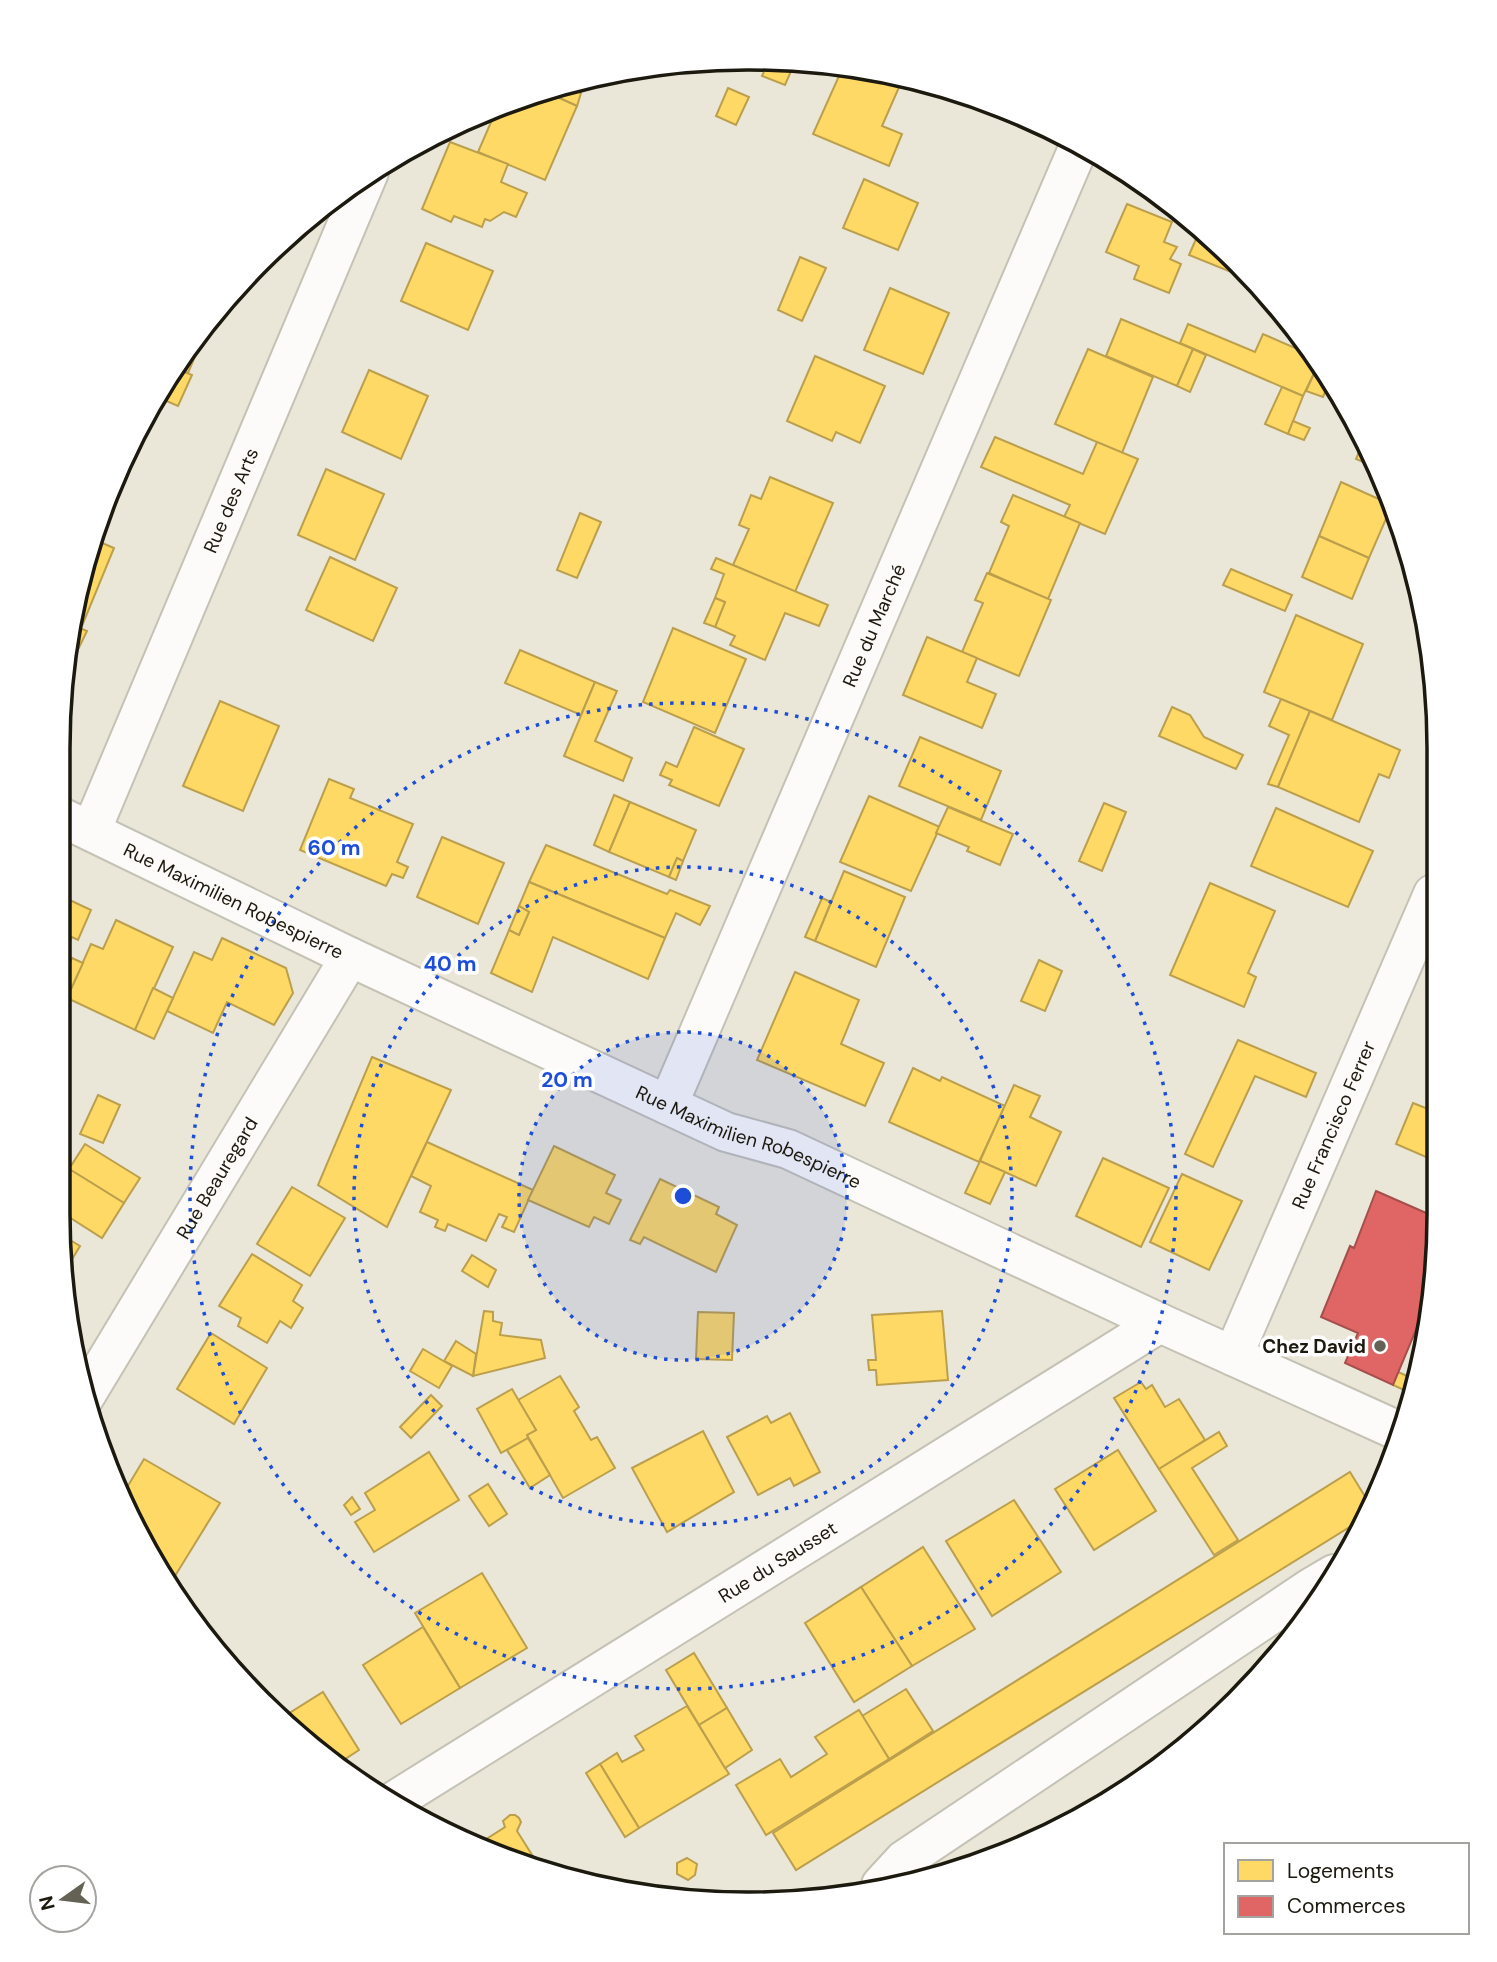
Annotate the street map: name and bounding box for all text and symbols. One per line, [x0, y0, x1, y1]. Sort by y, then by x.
street label: Rue des Arts [197, 444, 264, 557]
street label: Rue du Marché [836, 560, 911, 691]
text: 60 m [308, 834, 360, 862]
street label: Rue Maximilien Robespierre [119, 837, 348, 964]
text: 40 m [423, 950, 477, 978]
street label: Rue Francisco Ferrer [1286, 1037, 1381, 1213]
text: 20 m [541, 1066, 593, 1094]
street label: Rue Maximilien Robespierre [632, 1079, 865, 1194]
street label: Rue Beauregard [170, 1112, 263, 1244]
centre of rings [671, 1184, 695, 1208]
place label: Chez David [1262, 1334, 1366, 1359]
marker: Chez David [1372, 1338, 1388, 1354]
street label: Rue du Sausset [713, 1515, 841, 1608]
legend [1224, 1843, 1469, 1934]
text: Logements [1287, 1857, 1394, 1885]
north arrow [28, 1864, 98, 1934]
text: Commerces [1287, 1892, 1406, 1920]
text: N [33, 1893, 61, 1913]

